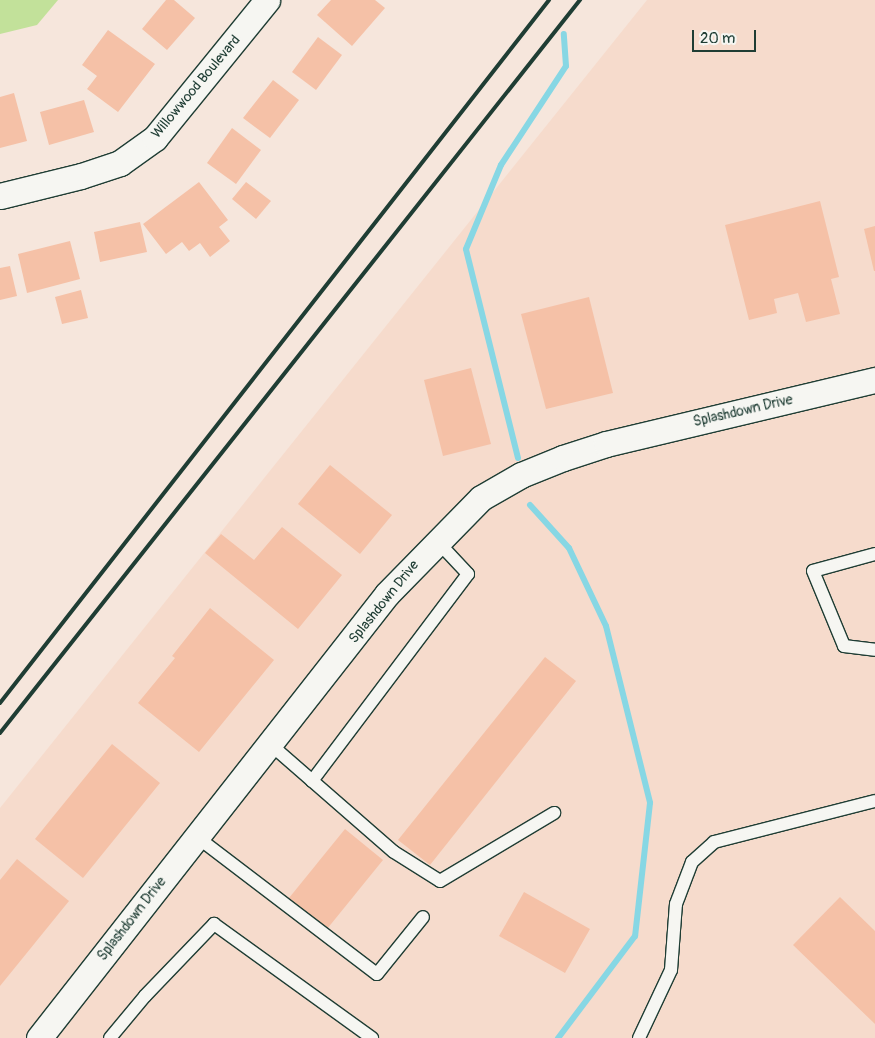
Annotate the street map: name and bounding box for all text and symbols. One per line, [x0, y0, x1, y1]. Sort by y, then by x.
scale bar [695, 20, 759, 52]
text: 20 m [700, 29, 735, 48]
street label: Willowwood Boulevard [148, 32, 244, 142]
street label: Splashdown Drive [692, 391, 794, 431]
street label: Splashdown Drive [345, 557, 423, 647]
street label: Splashdown Drive [94, 874, 170, 964]

